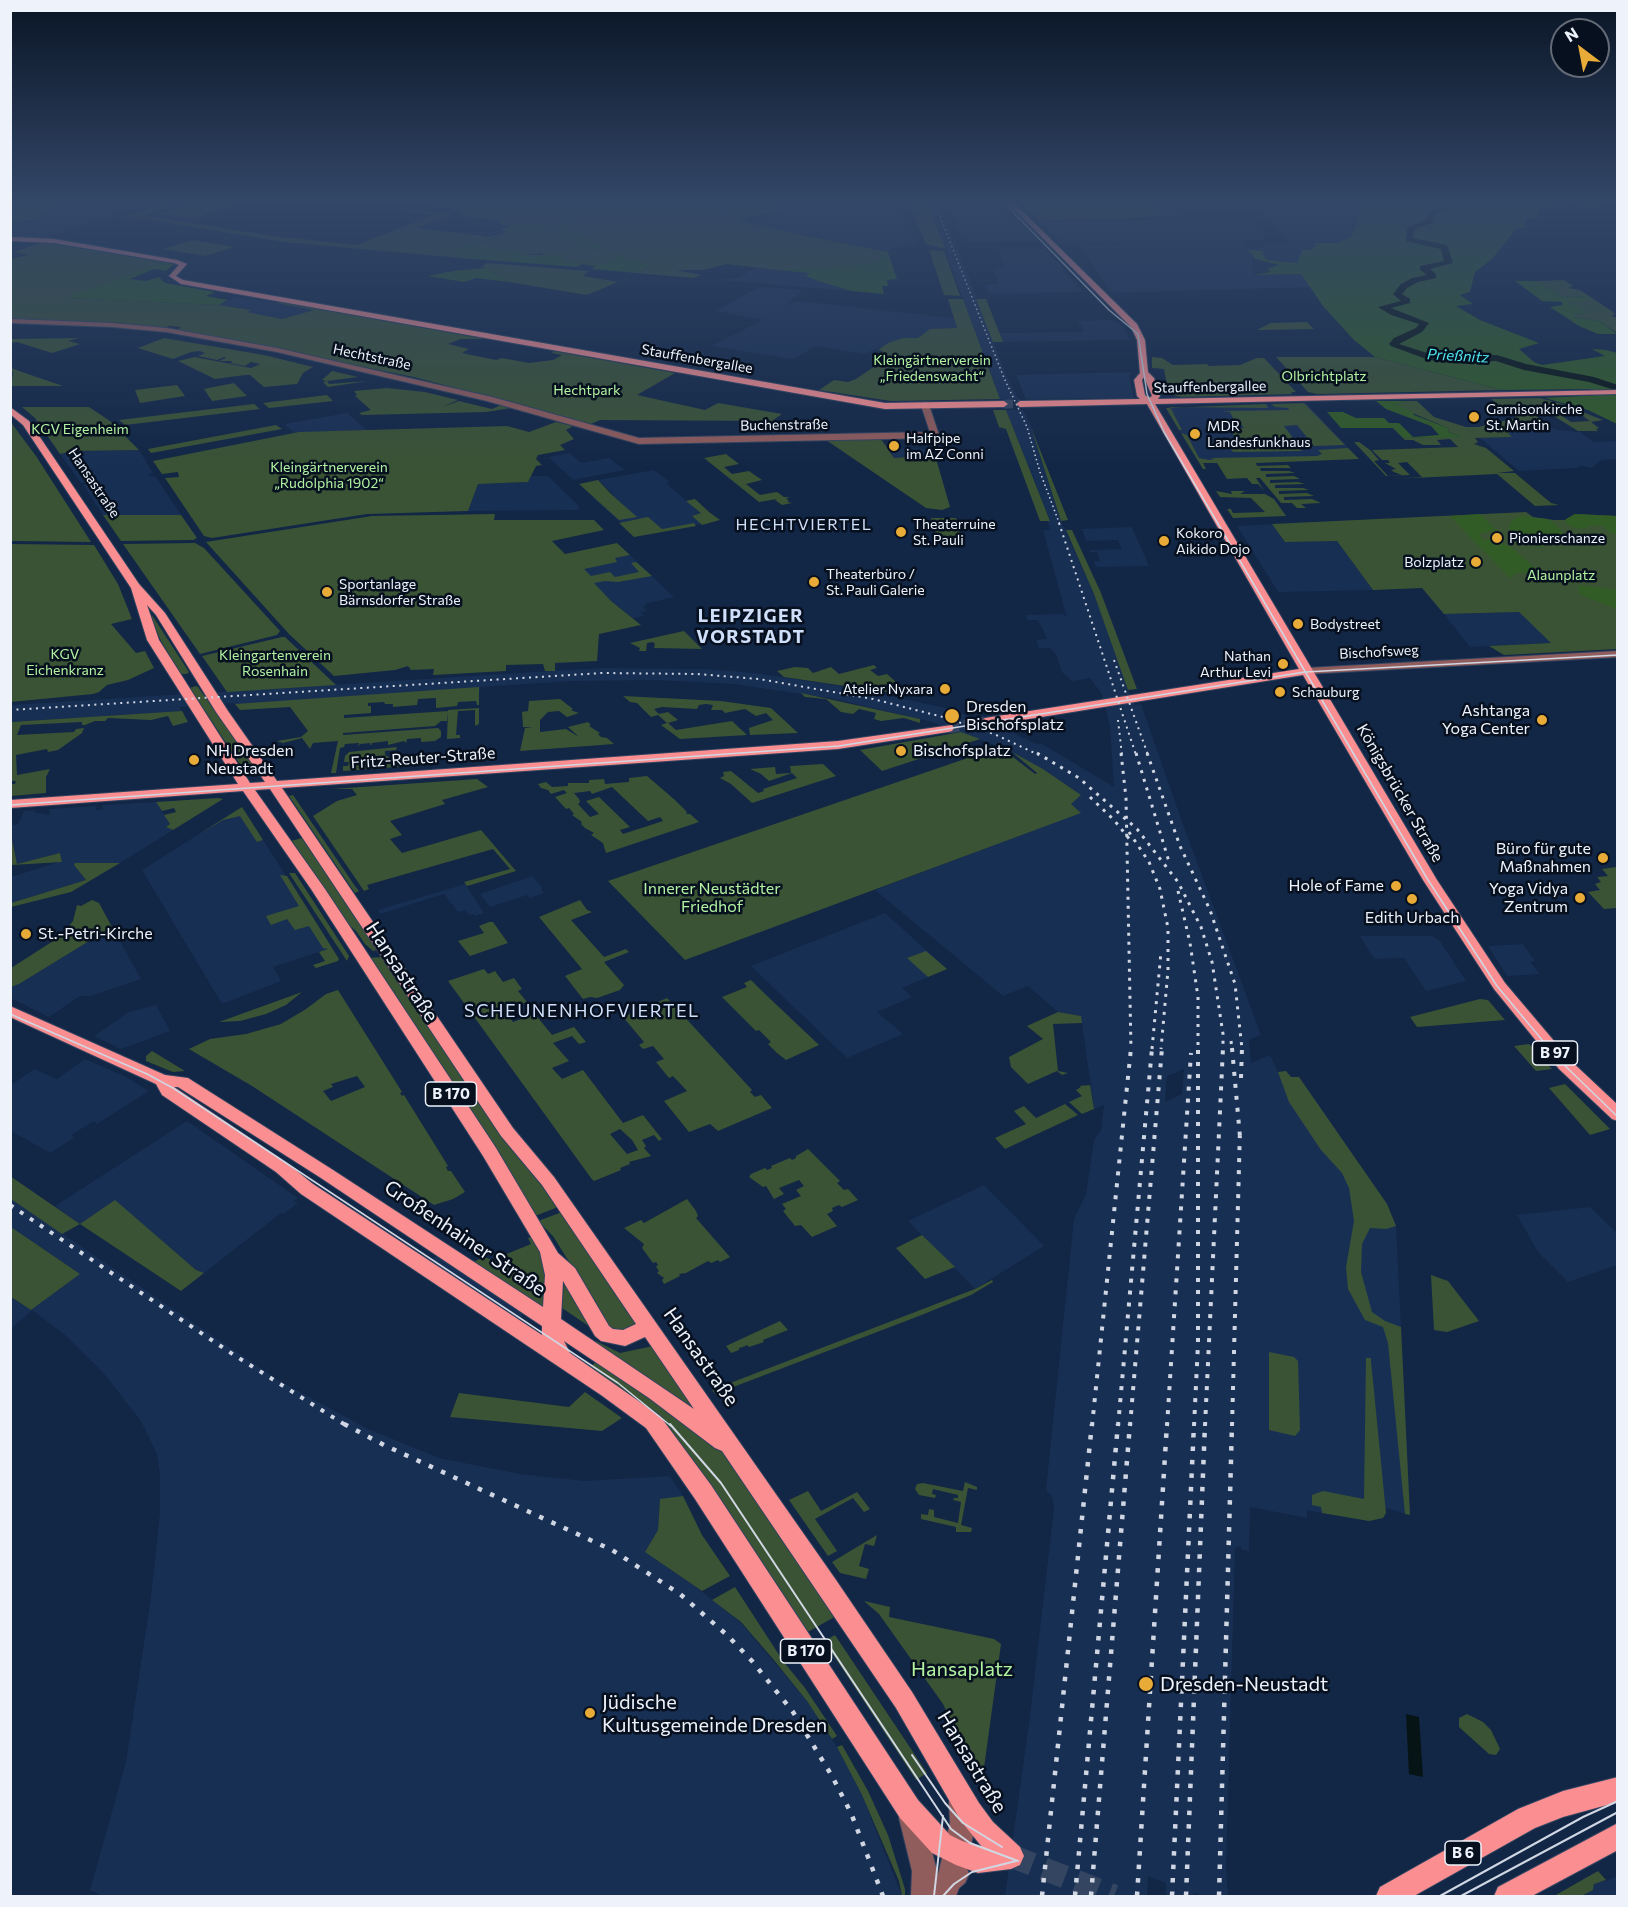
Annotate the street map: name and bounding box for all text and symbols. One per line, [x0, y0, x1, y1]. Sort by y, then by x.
north arrow [1550, 18, 1610, 78]
text: N [1561, 23, 1581, 45]
street label: Hechtstraße [331, 341, 413, 373]
street label: Stauffenbergallee [640, 341, 754, 377]
water label: Prießnitz [1426, 345, 1490, 367]
park label: Kleingärtnerverein „Friedenswacht“ [873, 352, 991, 384]
park label: Olbrichtplatz [1281, 368, 1367, 384]
street label: Stauffenbergallee [1154, 378, 1266, 396]
park label: Hechtpark [553, 382, 621, 398]
place label: Garnisonkirche St. Martin [1486, 401, 1582, 434]
marker: Garnisonkirche St. Martin [1467, 410, 1481, 424]
street label: Buchenstraße [740, 416, 828, 434]
place label: MDR Landesfunkhaus [1207, 418, 1311, 450]
park label: KGV Eigenheim [31, 421, 129, 437]
marker: MDR Landesfunkhaus [1188, 427, 1202, 441]
place label: Halfpipe im AZ Conni [906, 430, 984, 462]
marker: Halfpipe im AZ Conni [887, 439, 901, 453]
street label: Hansastraße [65, 445, 123, 521]
park label: Kleingärtnerverein „Rudolphia 1902“ [270, 459, 388, 491]
district label: HECHTVIERTEL [736, 515, 872, 535]
place label: Theaterruine St. Pauli [913, 516, 996, 548]
marker: Theaterruine St. Pauli [894, 525, 908, 539]
place label: Kokoro Aikido Dojo [1176, 525, 1250, 558]
place label: Pionierschanze [1509, 530, 1605, 546]
marker: Pionierschanze [1490, 531, 1504, 545]
marker: Kokoro Aikido Dojo [1157, 534, 1171, 548]
place label: Bolzplatz [1404, 554, 1464, 570]
marker: Bolzplatz [1469, 555, 1483, 569]
place label: Theaterbüro / St. Pauli Galerie [826, 566, 925, 598]
park label: Alaunplatz [1527, 567, 1595, 583]
marker: Theaterbüro / St. Pauli Galerie [807, 575, 821, 589]
place label: Sportanlage Bärnsdorfer Straße [339, 576, 461, 608]
marker: Sportanlage Bärnsdorfer Straße [320, 585, 334, 599]
district label: LEIPZIGER VORSTADT [696, 605, 806, 648]
place label: Bodystreet [1310, 616, 1380, 632]
marker: Bodystreet [1291, 617, 1305, 631]
street label: Bischofsweg [1339, 642, 1419, 662]
park label: KGV Eichenkranz [26, 646, 104, 678]
park label: Kleingartenverein Rosenhain [219, 647, 331, 680]
place label: Nathan Arthur Levi [1200, 648, 1271, 680]
marker: Nathan Arthur Levi [1276, 657, 1290, 671]
place label: Atelier Nyxara [843, 681, 933, 697]
marker: Atelier Nyxara [938, 682, 952, 696]
place label: Schauburg [1292, 684, 1360, 700]
marker: Schauburg [1273, 685, 1287, 699]
place label: Dresden Bischofsplatz [966, 697, 1064, 735]
place label: Ashtanga Yoga Center [1442, 701, 1530, 739]
marker: Dresden Bischofsplatz [943, 707, 961, 725]
marker: Ashtanga Yoga Center [1535, 713, 1549, 727]
street label: Königsbrücker Straße [1353, 720, 1447, 866]
place label: NH Dresden Neustadt [206, 741, 294, 779]
place label: Bischofsplatz [913, 741, 1011, 761]
street label: Fritz-Reuter-Straße [350, 743, 496, 773]
marker: Bischofsplatz [894, 744, 908, 758]
marker: NH Dresden Neustadt [187, 753, 201, 767]
place label: Büro für gute Maßnahmen [1496, 839, 1591, 877]
marker: Büro für gute Maßnahmen [1596, 851, 1610, 865]
place label: Hole of Fame [1288, 876, 1384, 896]
park label: Innerer Neustädter Friedhof [643, 879, 781, 917]
marker: Hole of Fame [1389, 879, 1403, 893]
place label: Yoga Vidya Zentrum [1489, 879, 1568, 917]
marker: Yoga Vidya Zentrum [1573, 891, 1587, 905]
marker: Edith Urbach [1405, 892, 1419, 906]
place label: Edith Urbach [1365, 908, 1459, 928]
street label: Hansastraße [361, 917, 443, 1027]
place label: St.-Petri-Kirche [38, 924, 153, 944]
marker: St.-Petri-Kirche [19, 927, 33, 941]
district label: SCHEUNENHOFVIERTEL [464, 1000, 700, 1022]
road number: B 97 [1532, 1041, 1578, 1065]
road number: B 170 [426, 1082, 476, 1106]
street label: Großenhainer Straße [380, 1175, 550, 1301]
street label: Hansastraße [658, 1303, 744, 1411]
road number: B 170 [780, 1639, 832, 1663]
park label: Hansaplatz [911, 1657, 1013, 1681]
place label: Dresden-Neustadt [1160, 1672, 1328, 1696]
marker: Dresden-Neustadt [1137, 1675, 1155, 1693]
place label: Jüdische Kultusgemeinde Dresden [602, 1690, 827, 1737]
marker: Jüdische Kultusgemeinde Dresden [583, 1706, 597, 1720]
street label: Hansastraße [932, 1707, 1012, 1817]
road number: B 6 [1445, 1841, 1481, 1865]

